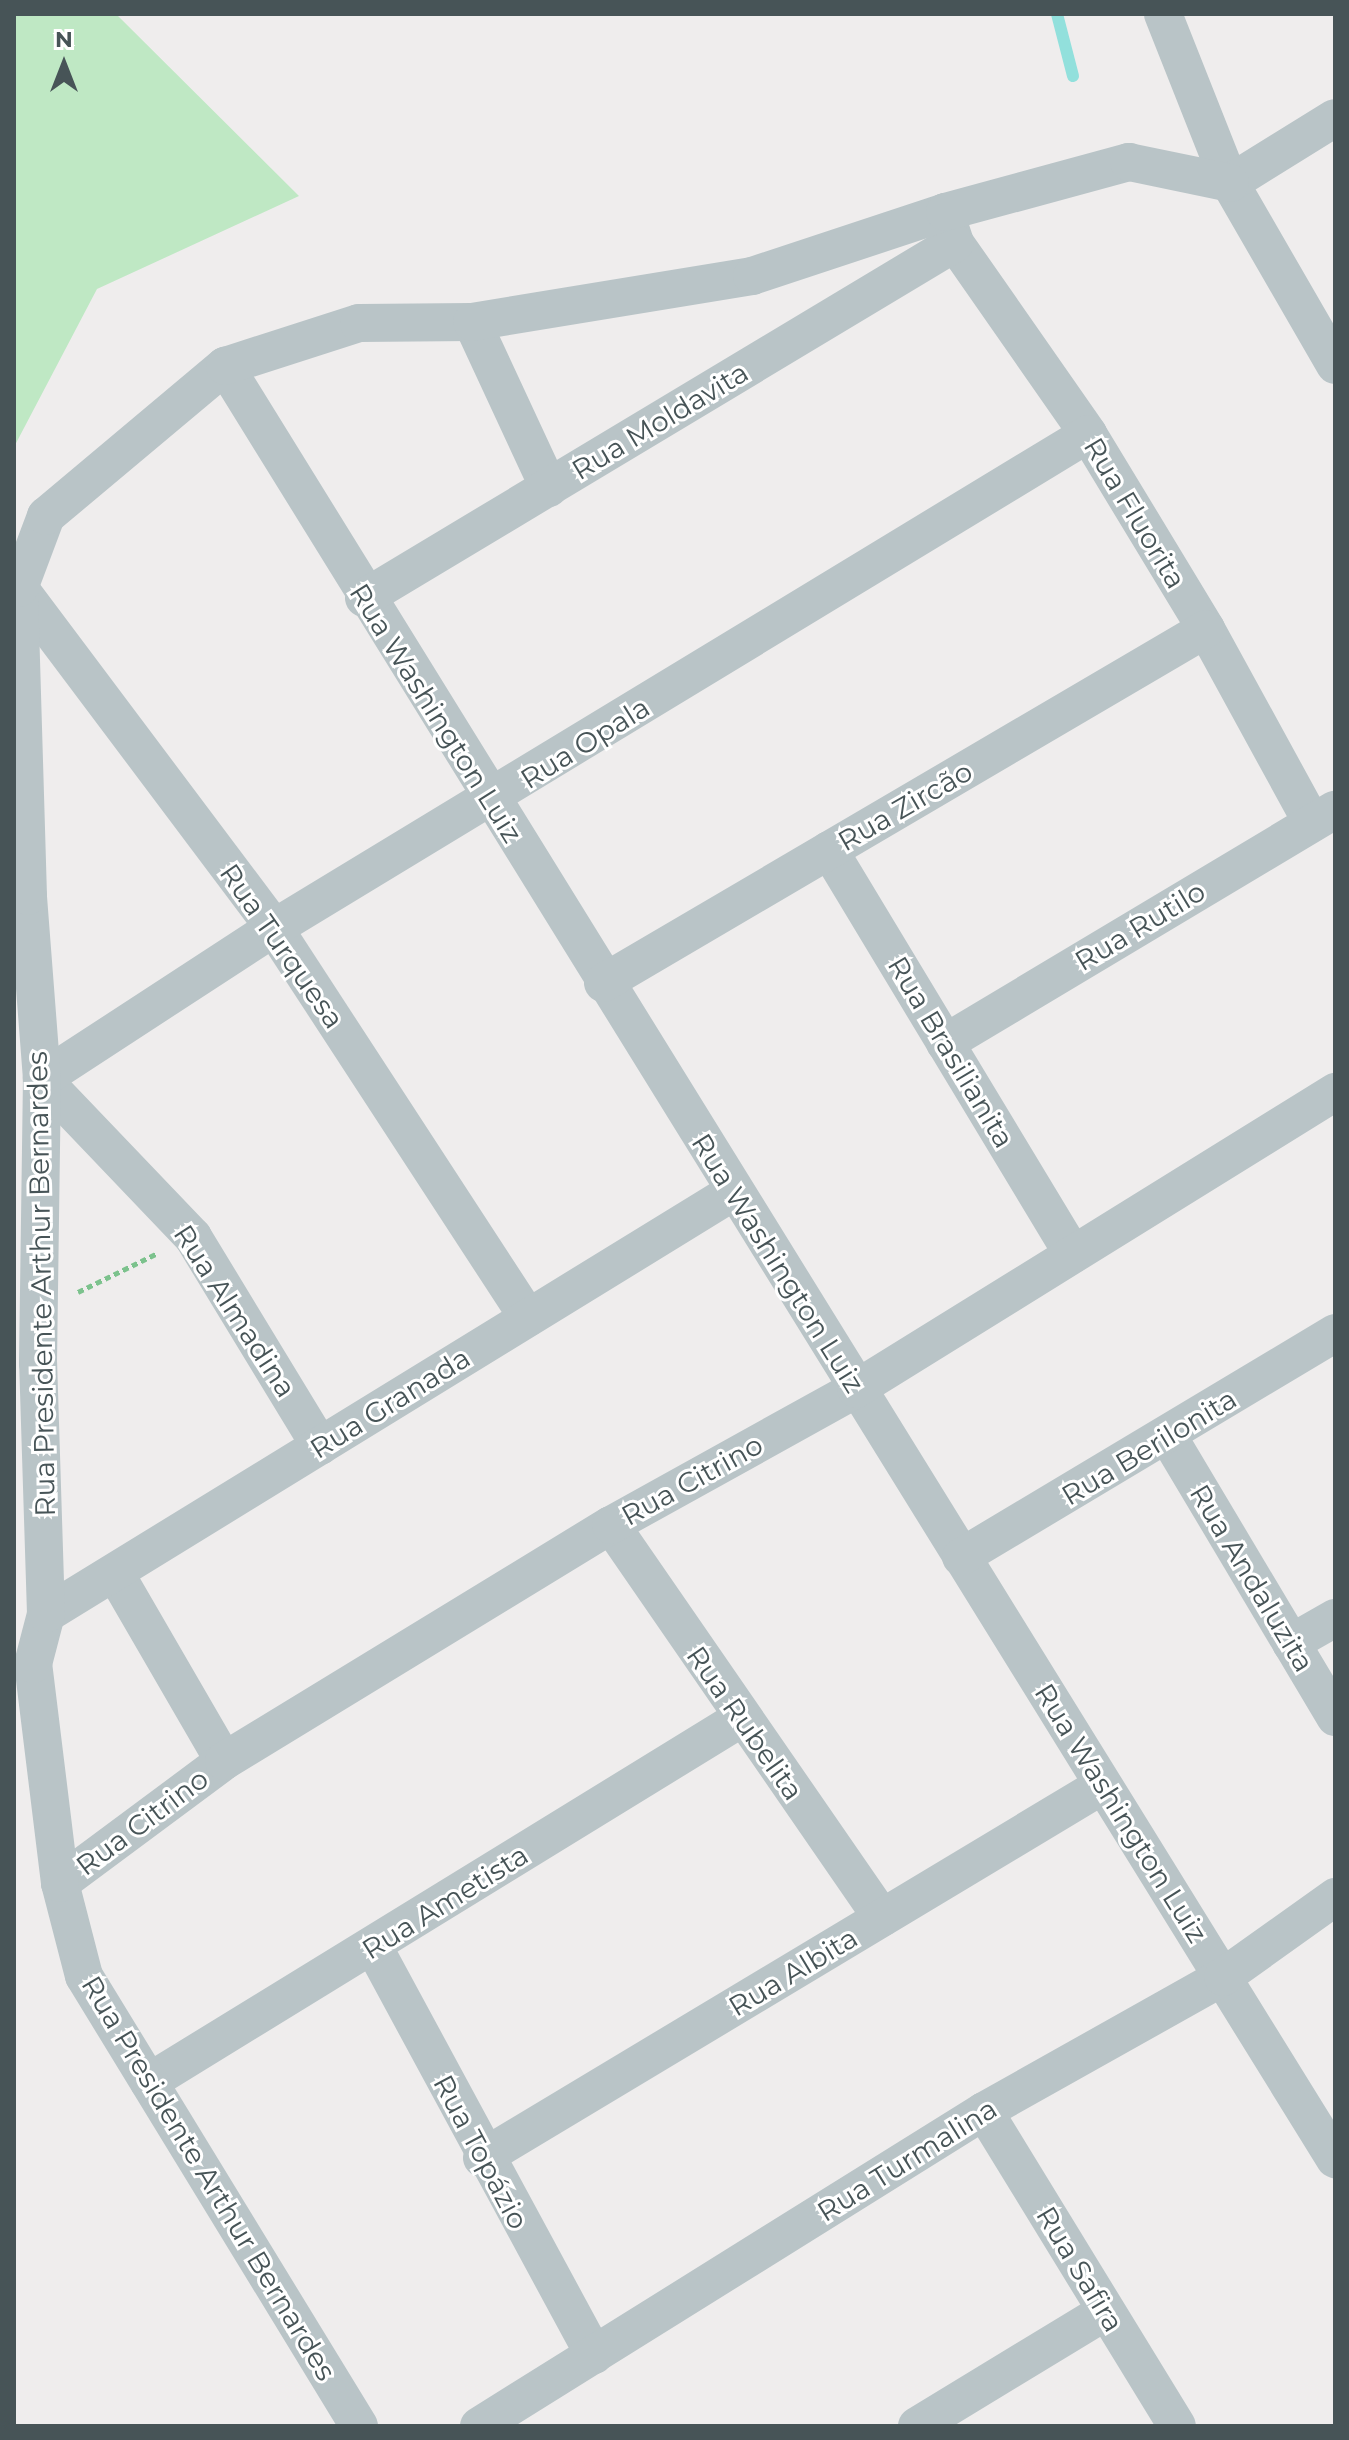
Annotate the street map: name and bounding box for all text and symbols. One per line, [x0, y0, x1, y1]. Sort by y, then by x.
north arrow [24, 24, 104, 104]
text: N [55, 26, 73, 53]
street label: Rua Moldavita [566, 355, 754, 487]
street label: Rua Fluorita [1077, 431, 1193, 595]
street label: Rua Washington Luiz [343, 577, 529, 849]
street label: Rua Opala [514, 690, 656, 796]
street label: Rua Zircão [832, 754, 978, 858]
street label: Rua Turquesa [213, 857, 351, 1035]
street label: Rua Rutilo [1069, 874, 1211, 978]
street label: Rua Brasilianita [881, 950, 1021, 1154]
street label: Rua Presidente Arthur Bernardes [20, 1051, 62, 1517]
street label: Rua Washington Luiz [685, 1127, 871, 1399]
street label: Rua Almadina [167, 1219, 303, 1403]
street label: Rua Granada [304, 1340, 476, 1466]
street label: Rua Berilonita [1055, 1382, 1243, 1512]
street label: Rua Citrino [615, 1427, 769, 1533]
street label: Rua Andaluzita [1183, 1478, 1321, 1678]
street label: Rua Rubelita [680, 1640, 810, 1806]
street label: Rua Washington Luiz [1028, 1677, 1214, 1949]
street label: Rua Citrino [69, 1762, 215, 1882]
street label: Rua Ametista [356, 1838, 534, 1966]
street label: Rua Albita [723, 1920, 863, 2024]
street label: Rua Presidente Arthur Bernardes [75, 1970, 343, 2386]
street label: Rua Topázio [426, 2069, 536, 2235]
street label: Rua Turmalina [811, 2091, 1003, 2229]
street label: Rua Safira [1029, 2200, 1131, 2338]

